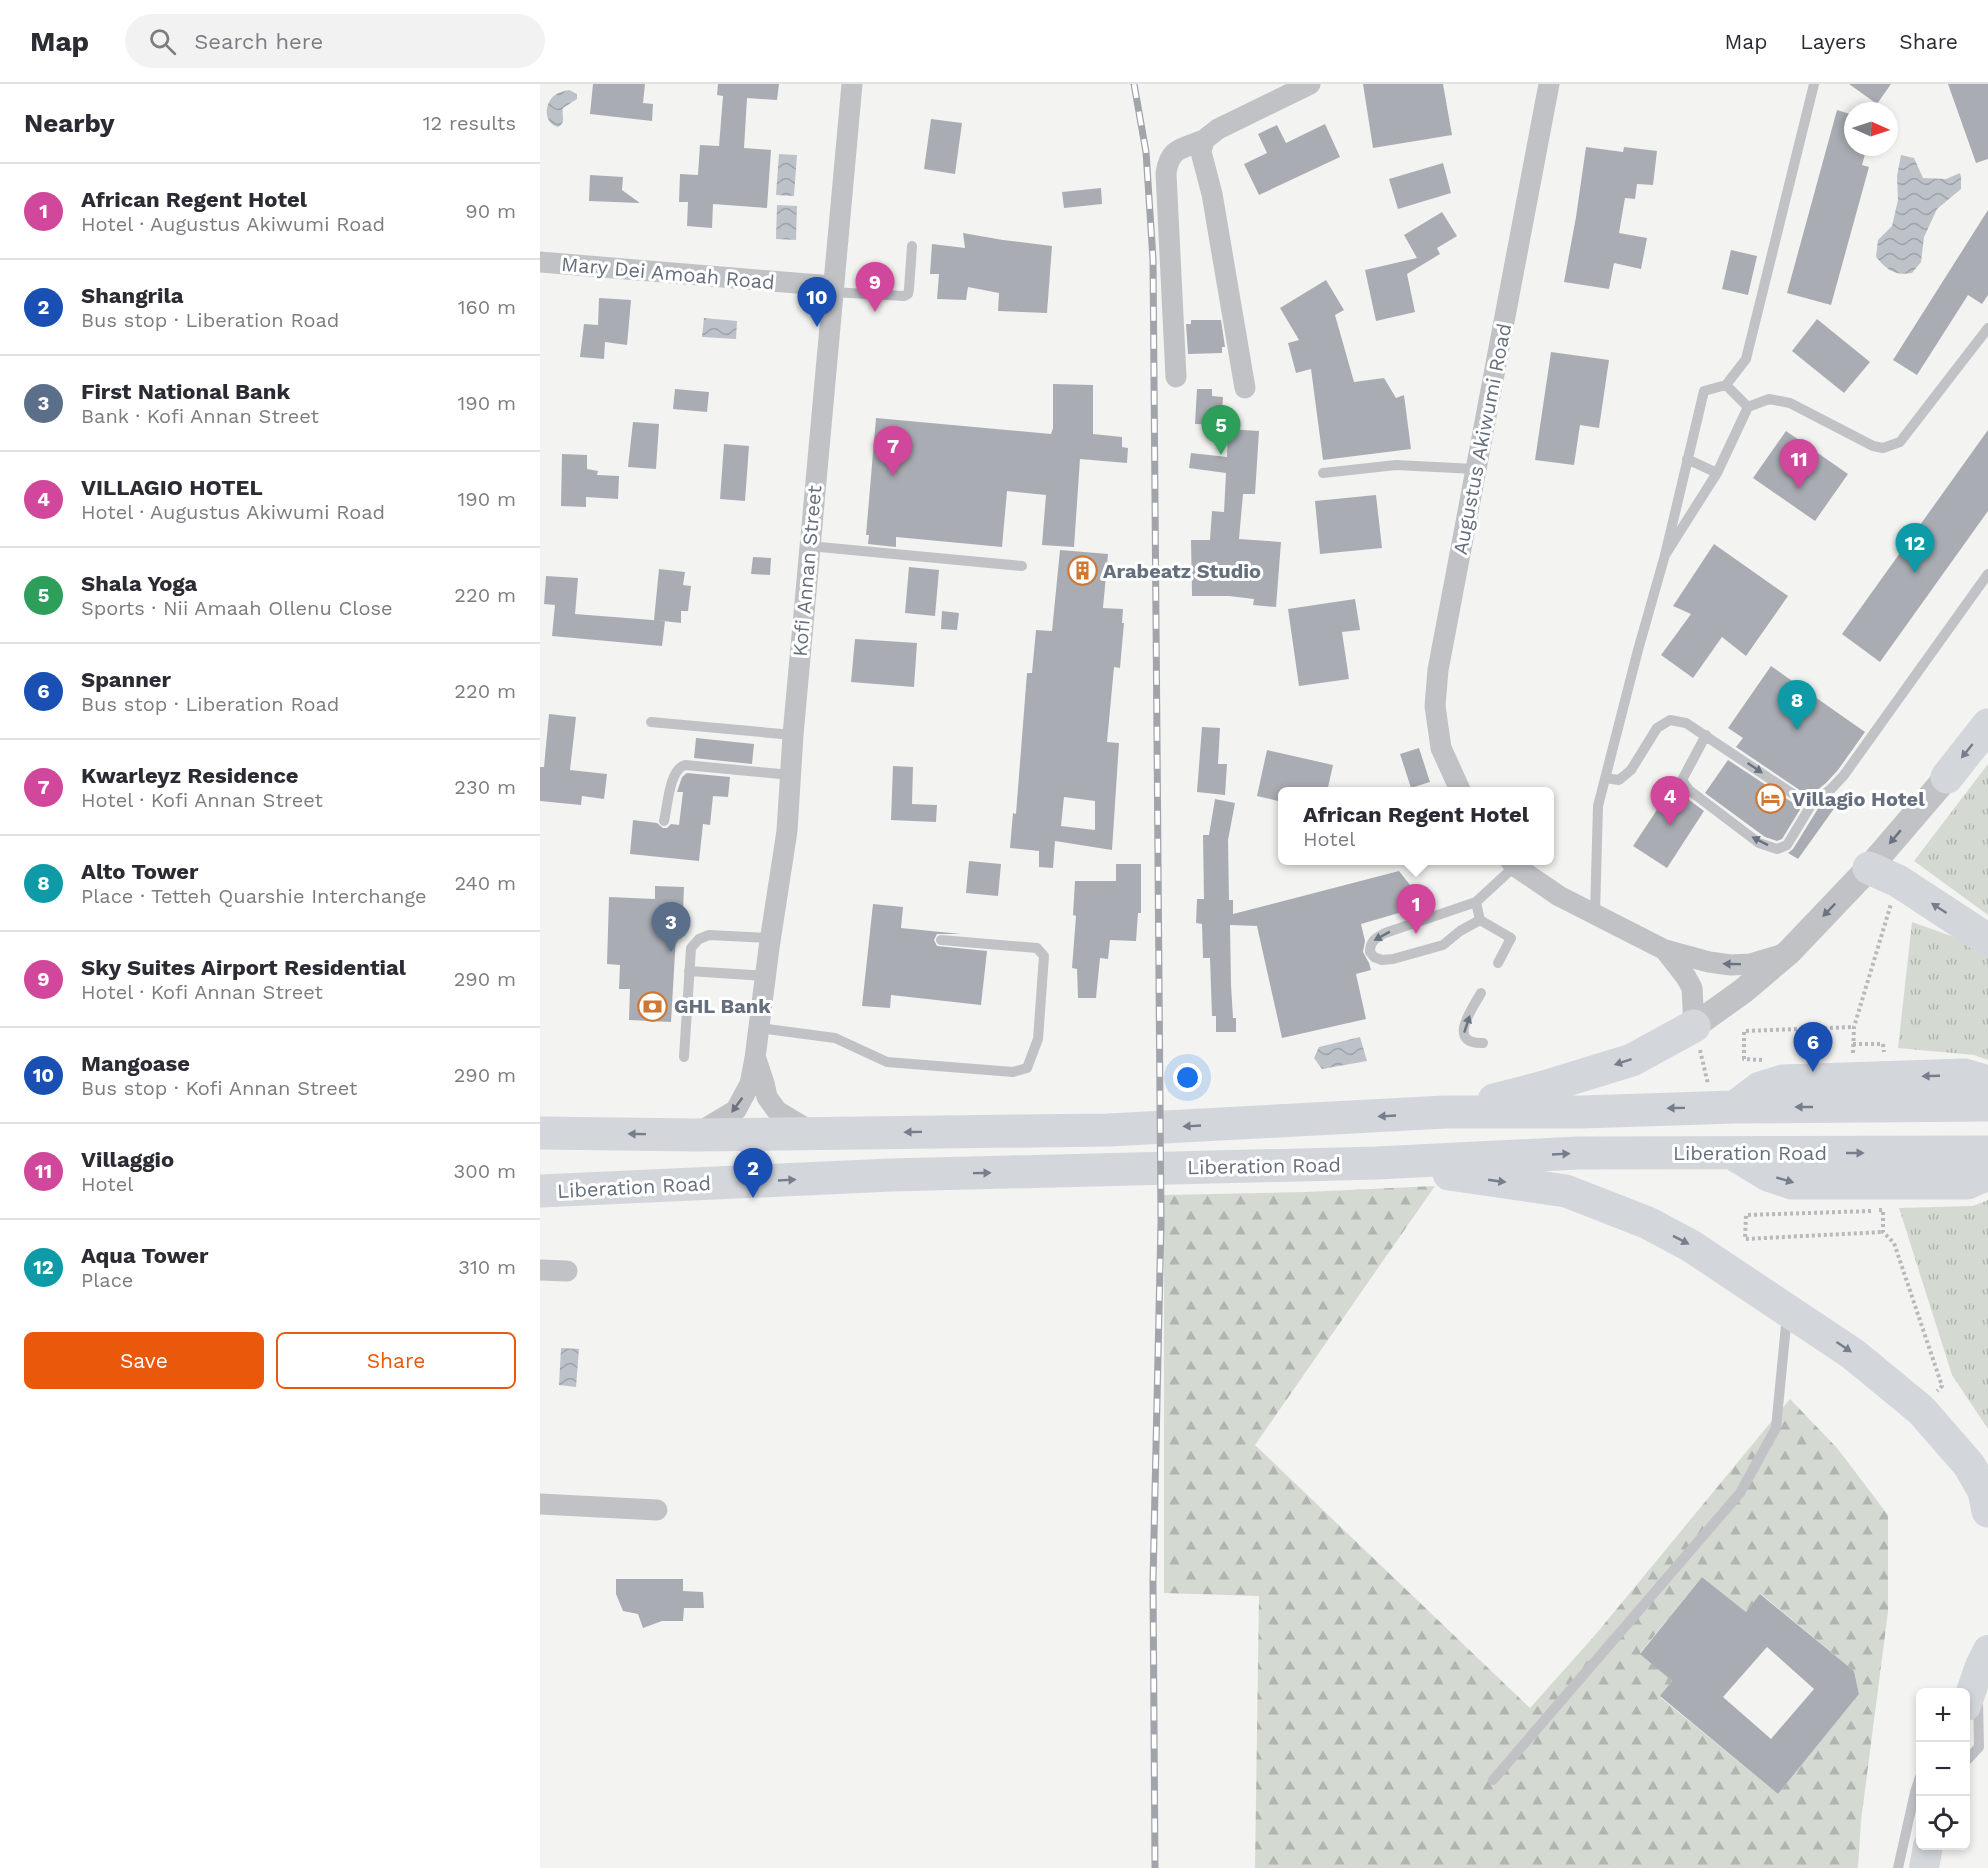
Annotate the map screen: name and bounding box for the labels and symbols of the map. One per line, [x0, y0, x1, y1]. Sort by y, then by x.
north arrow [1844, 102, 1898, 156]
street label: Mary Dei Amoah Road [560, 252, 776, 294]
pin: 9 [856, 262, 894, 312]
pin: 10 [798, 278, 836, 327]
street label: Augustus Akiwumi Road [1448, 321, 1516, 557]
pin: 5 [1202, 406, 1240, 455]
pin: 7 [874, 426, 912, 476]
pin: 11 [1780, 440, 1818, 489]
street label: Kofi Annan Street [788, 484, 827, 658]
pin: 12 [1896, 524, 1934, 573]
building icon: Arabeatz Studio [1066, 555, 1098, 587]
place label: Arabeatz Studio [1103, 559, 1261, 583]
pin: 8 [1778, 680, 1816, 730]
one-way arrow [1961, 743, 1974, 759]
one-way arrow [1746, 762, 1762, 774]
pin: 4 [1650, 776, 1690, 826]
hotel icon: Villagio Hotel [1755, 783, 1787, 815]
place label: Villagio Hotel [1792, 787, 1925, 811]
one-way arrow [1889, 829, 1902, 845]
one-way arrow [1751, 837, 1769, 847]
pin: 1 [1396, 884, 1436, 934]
pin: 3 [652, 902, 690, 952]
one-way arrow [1823, 902, 1836, 917]
one-way arrow [1931, 903, 1947, 914]
one-way arrow [1373, 931, 1390, 941]
one-way arrow [1723, 960, 1742, 969]
bank icon: GHL Bank [637, 990, 669, 1022]
place label: GHL Bank [674, 994, 771, 1018]
one-way arrow [1463, 1014, 1472, 1032]
pin: 6 [1794, 1022, 1832, 1072]
one-way arrow [1614, 1058, 1632, 1068]
your location [1173, 1063, 1202, 1092]
one-way arrow [1921, 1071, 1940, 1081]
one-way arrow [731, 1097, 743, 1113]
one-way arrow [1794, 1102, 1813, 1112]
one-way arrow [1666, 1103, 1685, 1113]
one-way arrow [1377, 1111, 1396, 1120]
one-way arrow [1183, 1121, 1202, 1130]
one-way arrow [904, 1127, 923, 1137]
one-way arrow [628, 1129, 647, 1139]
street label: Liberation Road [1673, 1141, 1827, 1165]
pin: 2 [734, 1148, 772, 1198]
one-way arrow [1845, 1148, 1864, 1158]
one-way arrow [1551, 1150, 1570, 1159]
street label: Liberation Road [1187, 1153, 1341, 1179]
one-way arrow [973, 1168, 992, 1177]
street label: Liberation Road [557, 1171, 711, 1203]
one-way arrow [778, 1175, 797, 1184]
one-way arrow [1487, 1176, 1506, 1185]
one-way arrow [1776, 1176, 1794, 1185]
one-way arrow [1672, 1235, 1689, 1245]
one-way arrow [1835, 1342, 1852, 1353]

